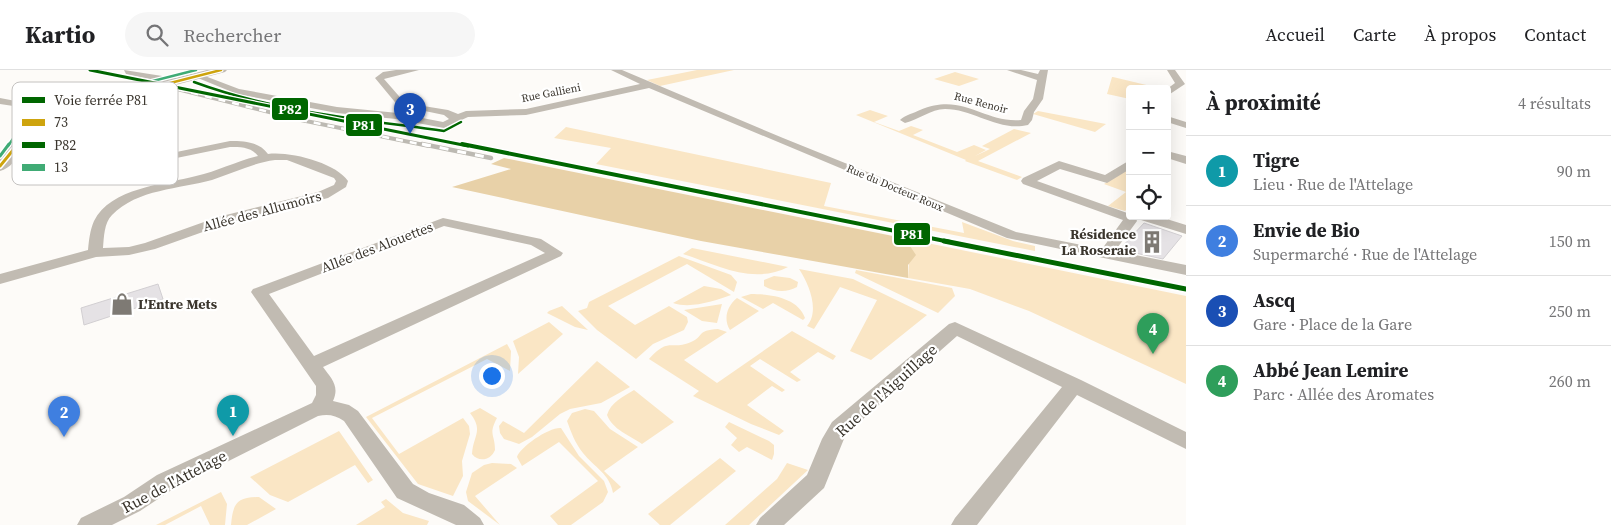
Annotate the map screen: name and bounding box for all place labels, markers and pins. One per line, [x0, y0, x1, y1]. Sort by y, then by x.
pin: 3 [394, 93, 426, 134]
place label: Résidence La Roseraie [1061, 224, 1136, 260]
building icon: Résidence La Roseraie [1139, 229, 1165, 255]
shop icon: L'Entre Mets [109, 291, 135, 317]
place label: L'Entre Mets [138, 294, 218, 314]
pin: 4 [1137, 313, 1169, 354]
pin: 1 [217, 395, 249, 436]
pin: 2 [48, 396, 80, 437]

